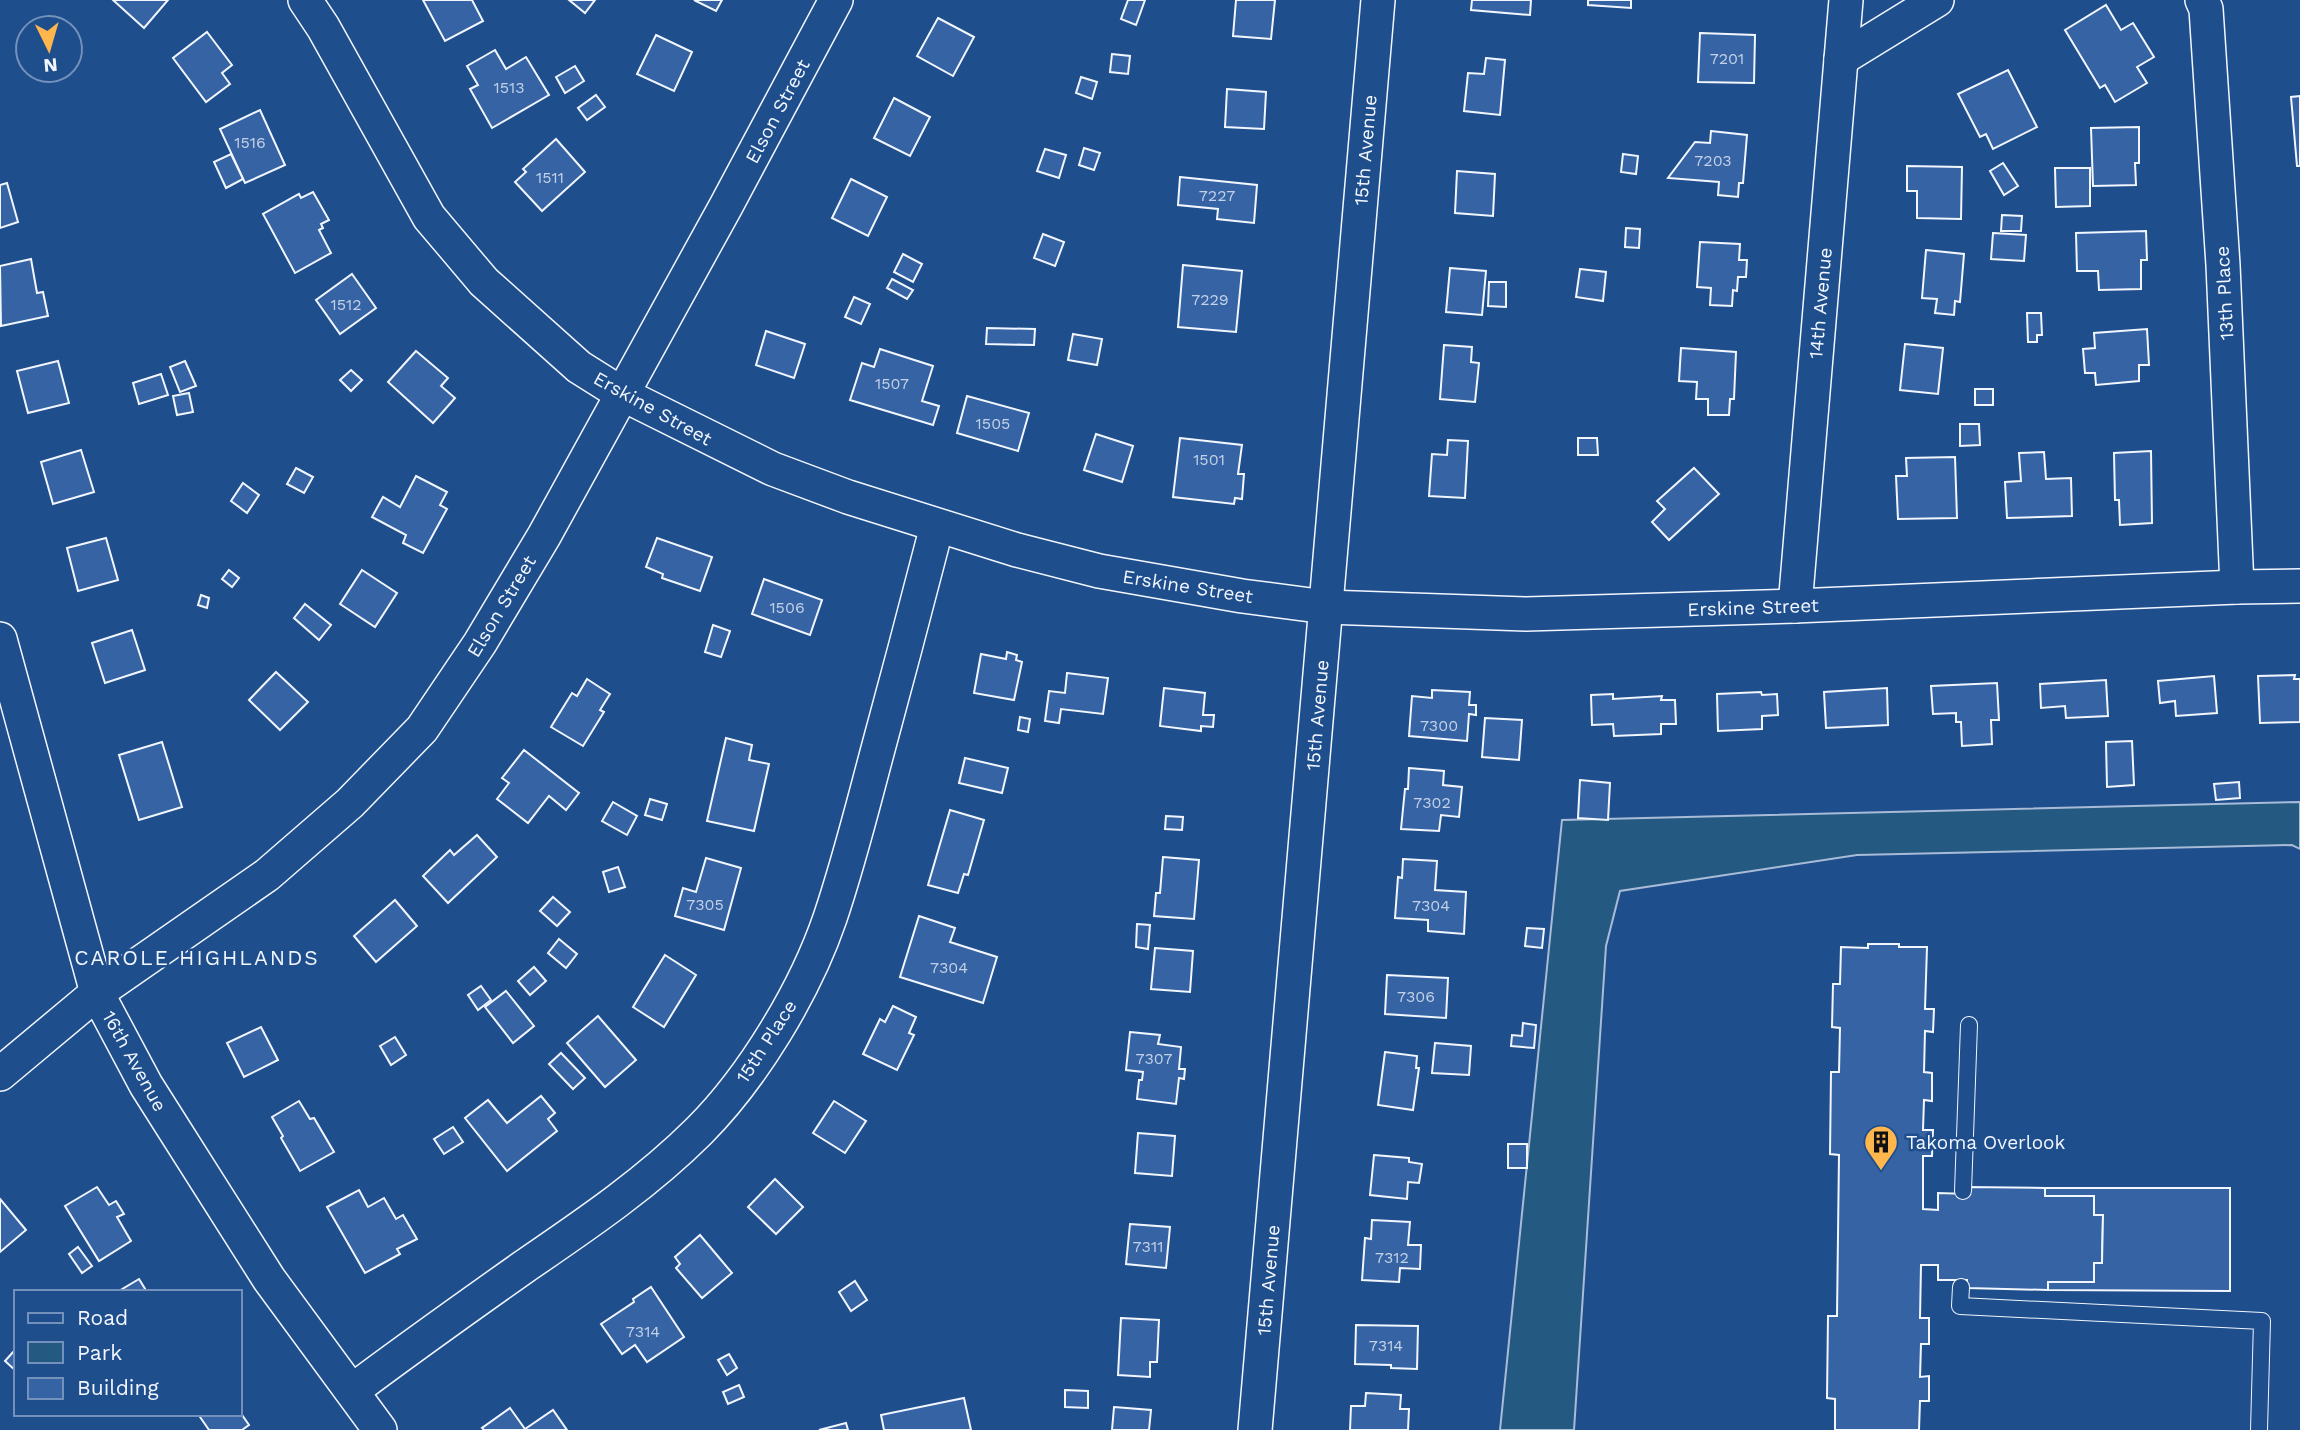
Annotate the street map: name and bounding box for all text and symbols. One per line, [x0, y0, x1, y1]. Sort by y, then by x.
north arrow [14, 14, 84, 84]
house number: 7201 [1710, 49, 1744, 68]
text: N [42, 53, 58, 78]
street label: Elson Street [740, 55, 815, 167]
house number: 1513 [493, 78, 525, 97]
street label: 15th Avenue [1349, 94, 1382, 206]
house number: 1516 [234, 133, 266, 152]
house number: 7203 [1694, 151, 1732, 170]
house number: 1511 [536, 168, 564, 187]
house number: 7227 [1199, 186, 1235, 205]
street label: 13th Place [2211, 245, 2238, 341]
street label: 14th Avenue [1804, 246, 1837, 360]
house number: 7229 [1191, 290, 1229, 309]
house number: 1512 [330, 295, 362, 314]
street label: Erskine Street [590, 366, 716, 450]
house number: 1507 [875, 374, 909, 393]
house number: 1505 [976, 414, 1010, 433]
house number: 1501 [1193, 450, 1225, 469]
street label: Elson Street [462, 551, 541, 661]
street label: Erskine Street [1121, 565, 1255, 608]
street label: Erskine Street [1687, 594, 1819, 621]
house number: 1506 [769, 598, 805, 617]
street label: 15th Avenue [1301, 659, 1334, 771]
house number: 7300 [1420, 716, 1458, 735]
house number: 7302 [1413, 793, 1451, 812]
house number: 7305 [686, 895, 724, 914]
house number: 7304 [1412, 896, 1450, 915]
district label: CAROLE HIGHLANDS [74, 945, 320, 970]
house number: 7304 [930, 958, 968, 977]
house number: 7306 [1397, 987, 1435, 1006]
street label: 15th Place [731, 995, 802, 1087]
street label: 16th Avenue [97, 1007, 172, 1116]
house number: 7307 [1136, 1049, 1172, 1068]
building icon: Takoma Overlook [1862, 1123, 1900, 1172]
place label: Takoma Overlook [1906, 1131, 2065, 1154]
street label: 15th Avenue [1252, 1224, 1285, 1336]
house number: 7311 [1133, 1237, 1163, 1256]
house number: 7312 [1375, 1248, 1409, 1267]
legend [14, 1290, 242, 1416]
text: Road [77, 1305, 128, 1330]
house number: 7314 [626, 1322, 660, 1341]
house number: 7314 [1369, 1336, 1403, 1355]
text: Park [77, 1340, 122, 1365]
text: Building [77, 1375, 159, 1400]

